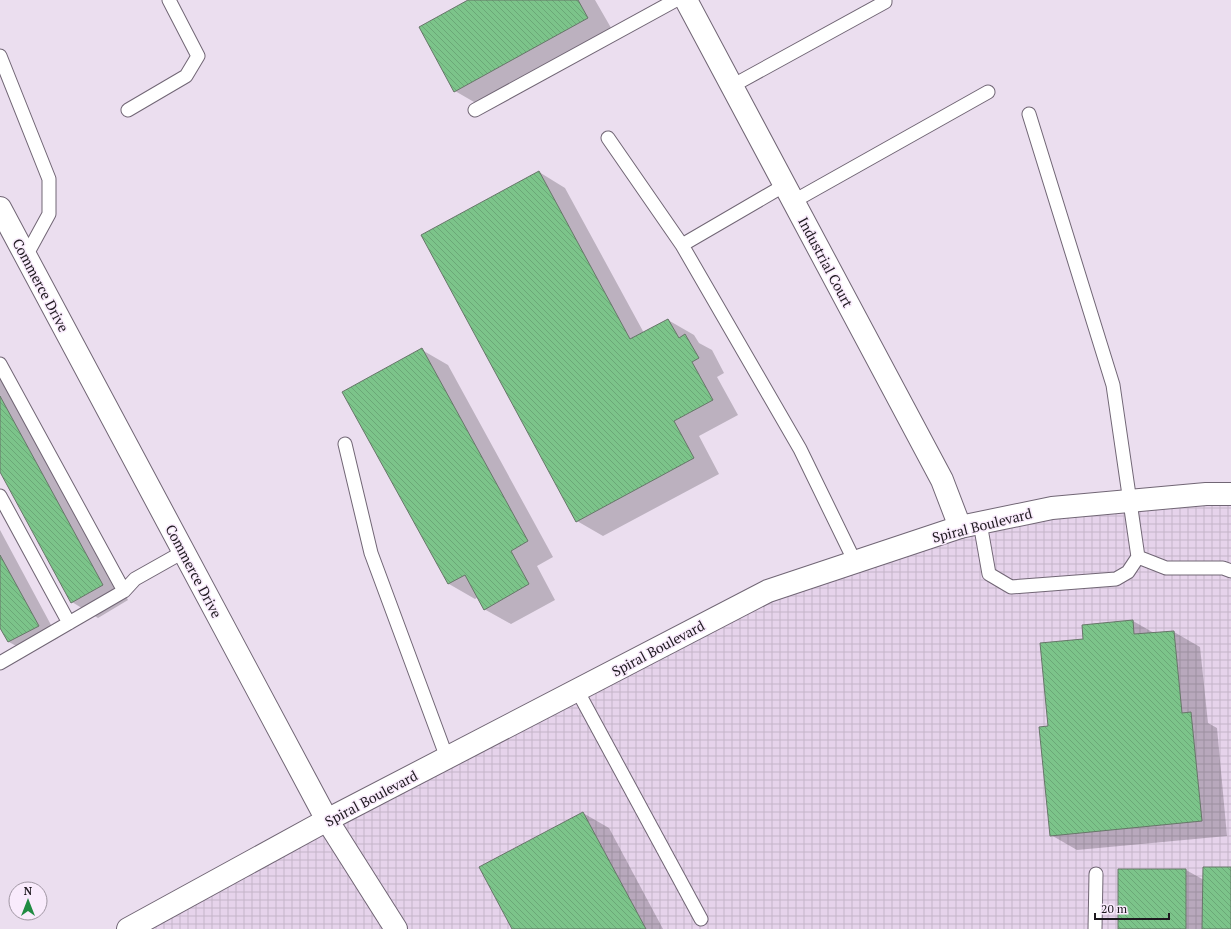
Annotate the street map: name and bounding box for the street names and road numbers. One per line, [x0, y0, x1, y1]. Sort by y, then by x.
street label: Industrial Court [794, 214, 858, 311]
street label: Commerce Drive [8, 235, 74, 335]
street label: Spiral Boulevard [930, 503, 1034, 547]
street label: Commerce Drive [161, 521, 227, 621]
street label: Spiral Boulevard [608, 615, 708, 680]
street label: Spiral Boulevard [321, 765, 421, 830]

